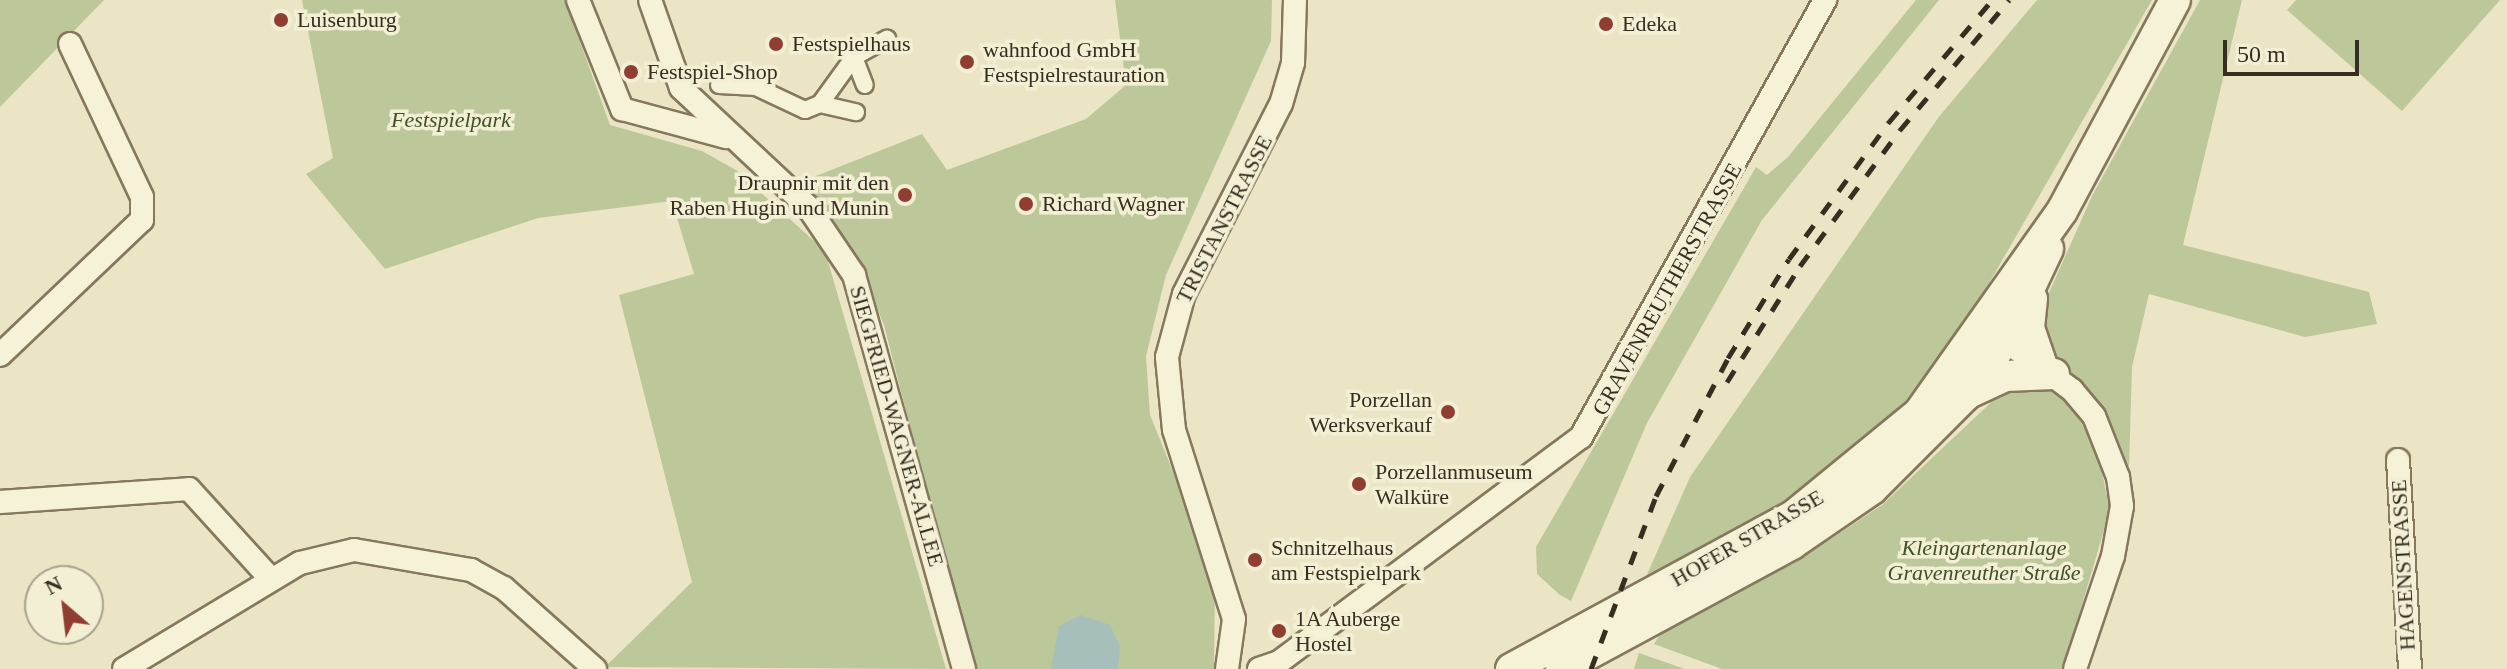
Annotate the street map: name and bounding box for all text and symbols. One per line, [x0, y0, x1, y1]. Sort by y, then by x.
place label: Luisenburg [297, 7, 397, 33]
marker: Luisenburg [272, 11, 290, 29]
place label: Edeka [1622, 11, 1677, 37]
marker: Edeka [1597, 15, 1615, 33]
scale bar [2227, 24, 2363, 74]
place label: Festspielhaus [792, 31, 911, 57]
marker: Festspielhaus [767, 35, 785, 53]
place label: wahnfood GmbH Festspielrestauration [983, 36, 1165, 88]
text: 50 m [2237, 41, 2286, 67]
marker: wahnfood GmbH Festspielrestauration [958, 53, 976, 71]
place label: Festspiel-Shop [647, 59, 778, 85]
marker: Festspiel-Shop [622, 63, 640, 81]
park label: Festspielpark [391, 107, 511, 133]
street label: TRISTANSTRASSE [1170, 130, 1278, 308]
street label: GRAVENREUTHERSTRASSE [1587, 158, 1747, 420]
place label: Draupnir mit den Raben Hugin und Munin [670, 169, 889, 220]
marker: Draupnir mit den Raben Hugin und Munin [896, 186, 914, 204]
place label: Richard Wagner [1042, 191, 1185, 217]
marker: Richard Wagner [1017, 195, 1035, 213]
street label: SIEGFRIED-WAGNER-ALLEE [844, 283, 950, 569]
place label: Porzellan Werksverkauf [1309, 386, 1432, 438]
marker: Porzellan Werksverkauf [1439, 403, 1457, 421]
place label: Porzellanmuseum Walküre [1375, 458, 1533, 510]
marker: Porzellanmuseum Walküre [1350, 475, 1368, 493]
street label: HAGENSTRASSE [2385, 479, 2421, 651]
street label: HOFER STRASSE [1666, 484, 1828, 592]
place label: Schnitzelhaus am Festspielpark [1271, 534, 1421, 586]
park label: Kleingartenanlage Gravenreuther Straße [1888, 534, 2080, 586]
marker: Schnitzelhaus am Festspielpark [1246, 551, 1264, 569]
north arrow [24, 565, 104, 645]
text: N [41, 570, 66, 600]
place label: 1A Auberge Hostel [1295, 605, 1403, 656]
marker: 1A Auberge Hostel [1270, 622, 1288, 640]

